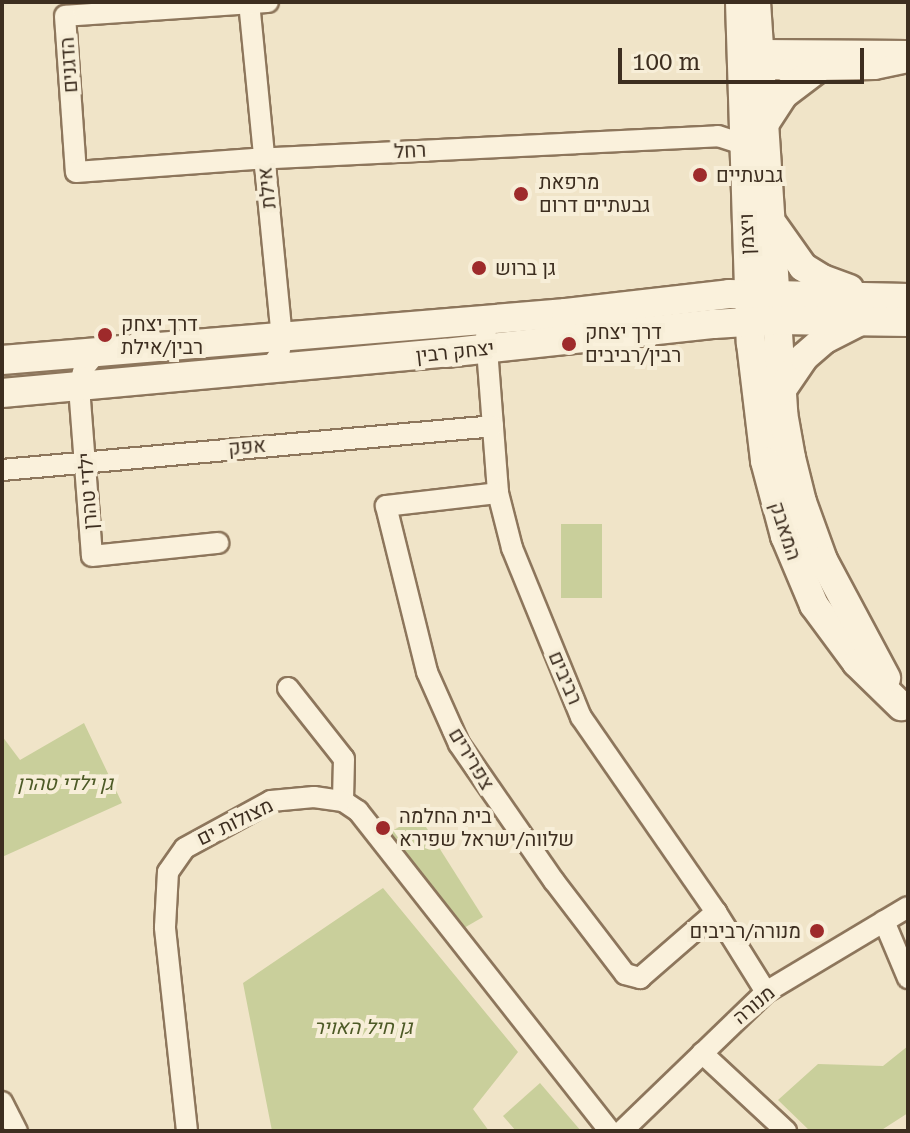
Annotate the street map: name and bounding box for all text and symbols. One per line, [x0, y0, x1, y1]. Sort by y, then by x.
scale bar [622, 32, 868, 82]
street label: הדגנים [55, 36, 83, 94]
text: 100 m [632, 48, 700, 76]
street label: רחל [393, 138, 427, 164]
place label: גבעתיים [716, 163, 783, 187]
street label: אילת [253, 166, 281, 210]
marker: גבעתיים [691, 166, 709, 184]
place label: מרפאת גבעתיים דרום [539, 170, 650, 217]
marker: מרפאת גבעתיים דרום [510, 183, 532, 205]
street label: ויצמן [734, 213, 760, 255]
place label: גן ברוש [495, 256, 556, 280]
marker: גן ברוש [470, 259, 488, 277]
place label: דרך יצחק רבין/אילת [121, 312, 203, 359]
place label: דרך יצחק רבין/רביבים [585, 320, 681, 367]
marker: דרך יצחק רבין/אילת [96, 326, 114, 344]
marker: דרך יצחק רבין/רביבים [560, 335, 578, 353]
street label: יצחק רבין [415, 336, 495, 368]
street label: אפק [227, 433, 267, 461]
street label: ילדי טהרן [73, 452, 103, 530]
street label: המאבק [764, 499, 806, 563]
street label: רביבים [543, 648, 587, 708]
street label: צפרירים [443, 724, 499, 794]
park label: גן ילדי טהרן [17, 771, 113, 795]
street label: מצולות ים [193, 793, 277, 851]
place label: בית החלמה שלווה/ישראל שפירא [399, 804, 574, 851]
marker: בית החלמה שלווה/ישראל שפירא [374, 819, 392, 837]
place label: מנורה/רביבים [690, 919, 801, 943]
marker: מנורה/רביבים [808, 922, 826, 940]
street label: מנורה [728, 981, 780, 1029]
park label: גן חיל האויר [314, 1015, 412, 1039]

